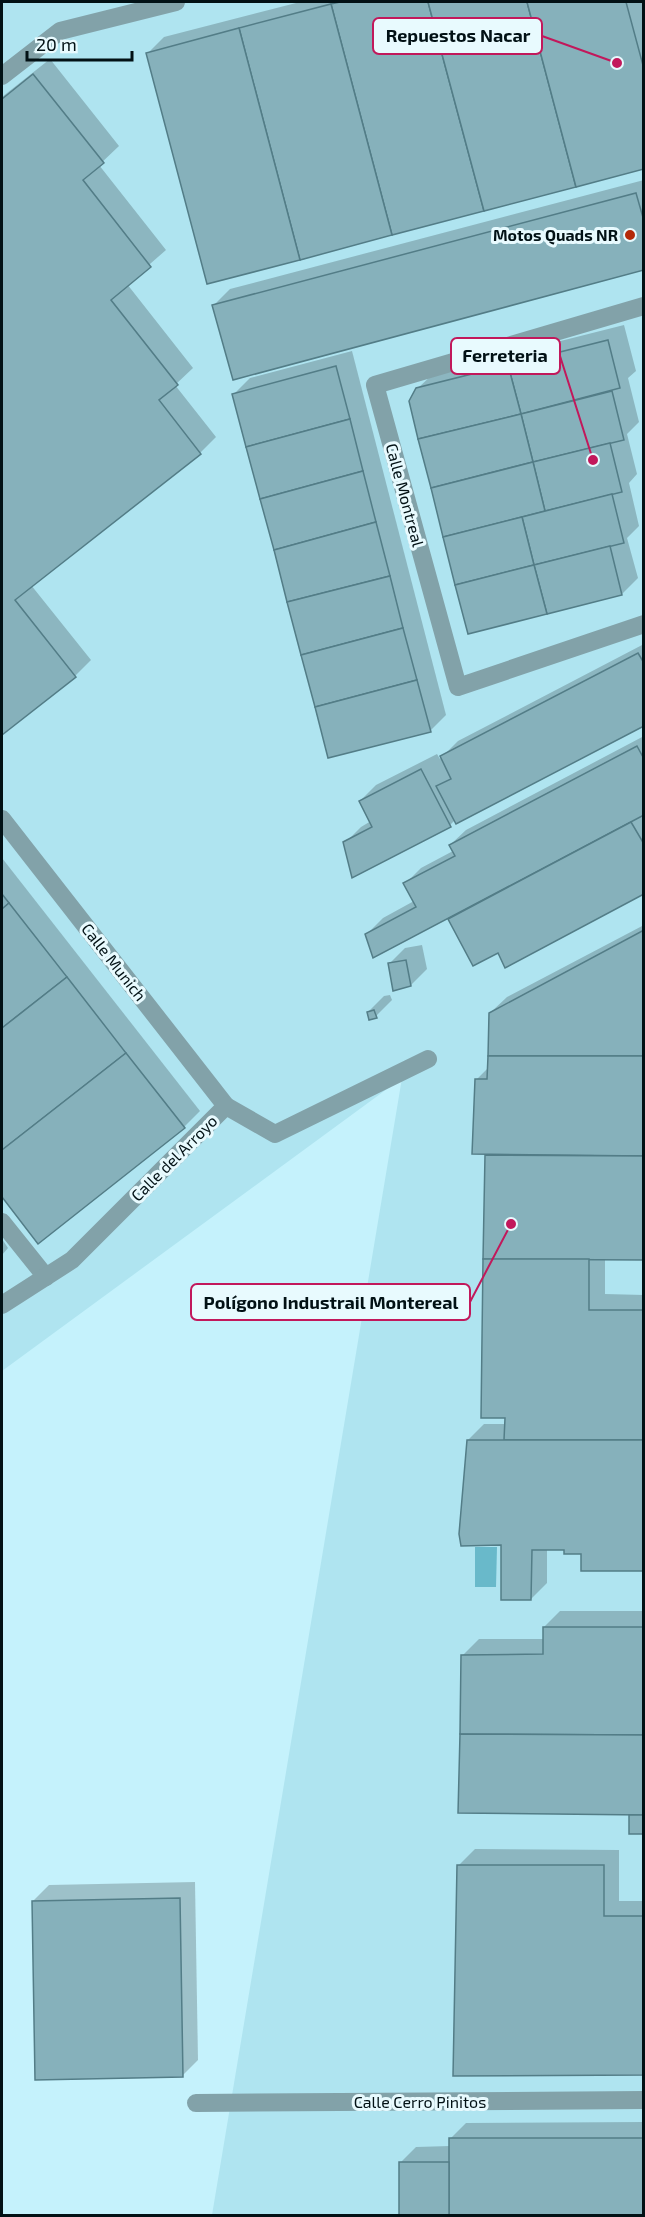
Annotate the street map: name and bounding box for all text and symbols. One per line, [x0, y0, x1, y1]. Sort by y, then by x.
callout: Repuestos Nacar [373, 18, 542, 54]
scale bar [27, 24, 132, 62]
text: Repuestos Nacar [386, 24, 531, 46]
text: 20 m [36, 33, 77, 55]
place label: Motos Quads NR [493, 225, 618, 245]
marker: Motos Quads NR [623, 228, 637, 242]
callout: Ferreteria [451, 338, 560, 374]
text: Ferreteria [462, 344, 548, 366]
street label: Calle Montreal [383, 441, 428, 549]
street label: Calle Munich [78, 919, 151, 1004]
street label: Calle del Arroyo [127, 1111, 221, 1205]
callout: Polígono Industrail Montereal [191, 1284, 470, 1320]
text: Polígono Industrail Montereal [204, 1291, 459, 1313]
street label: Calle Cerro Pinitos [354, 2092, 486, 2111]

